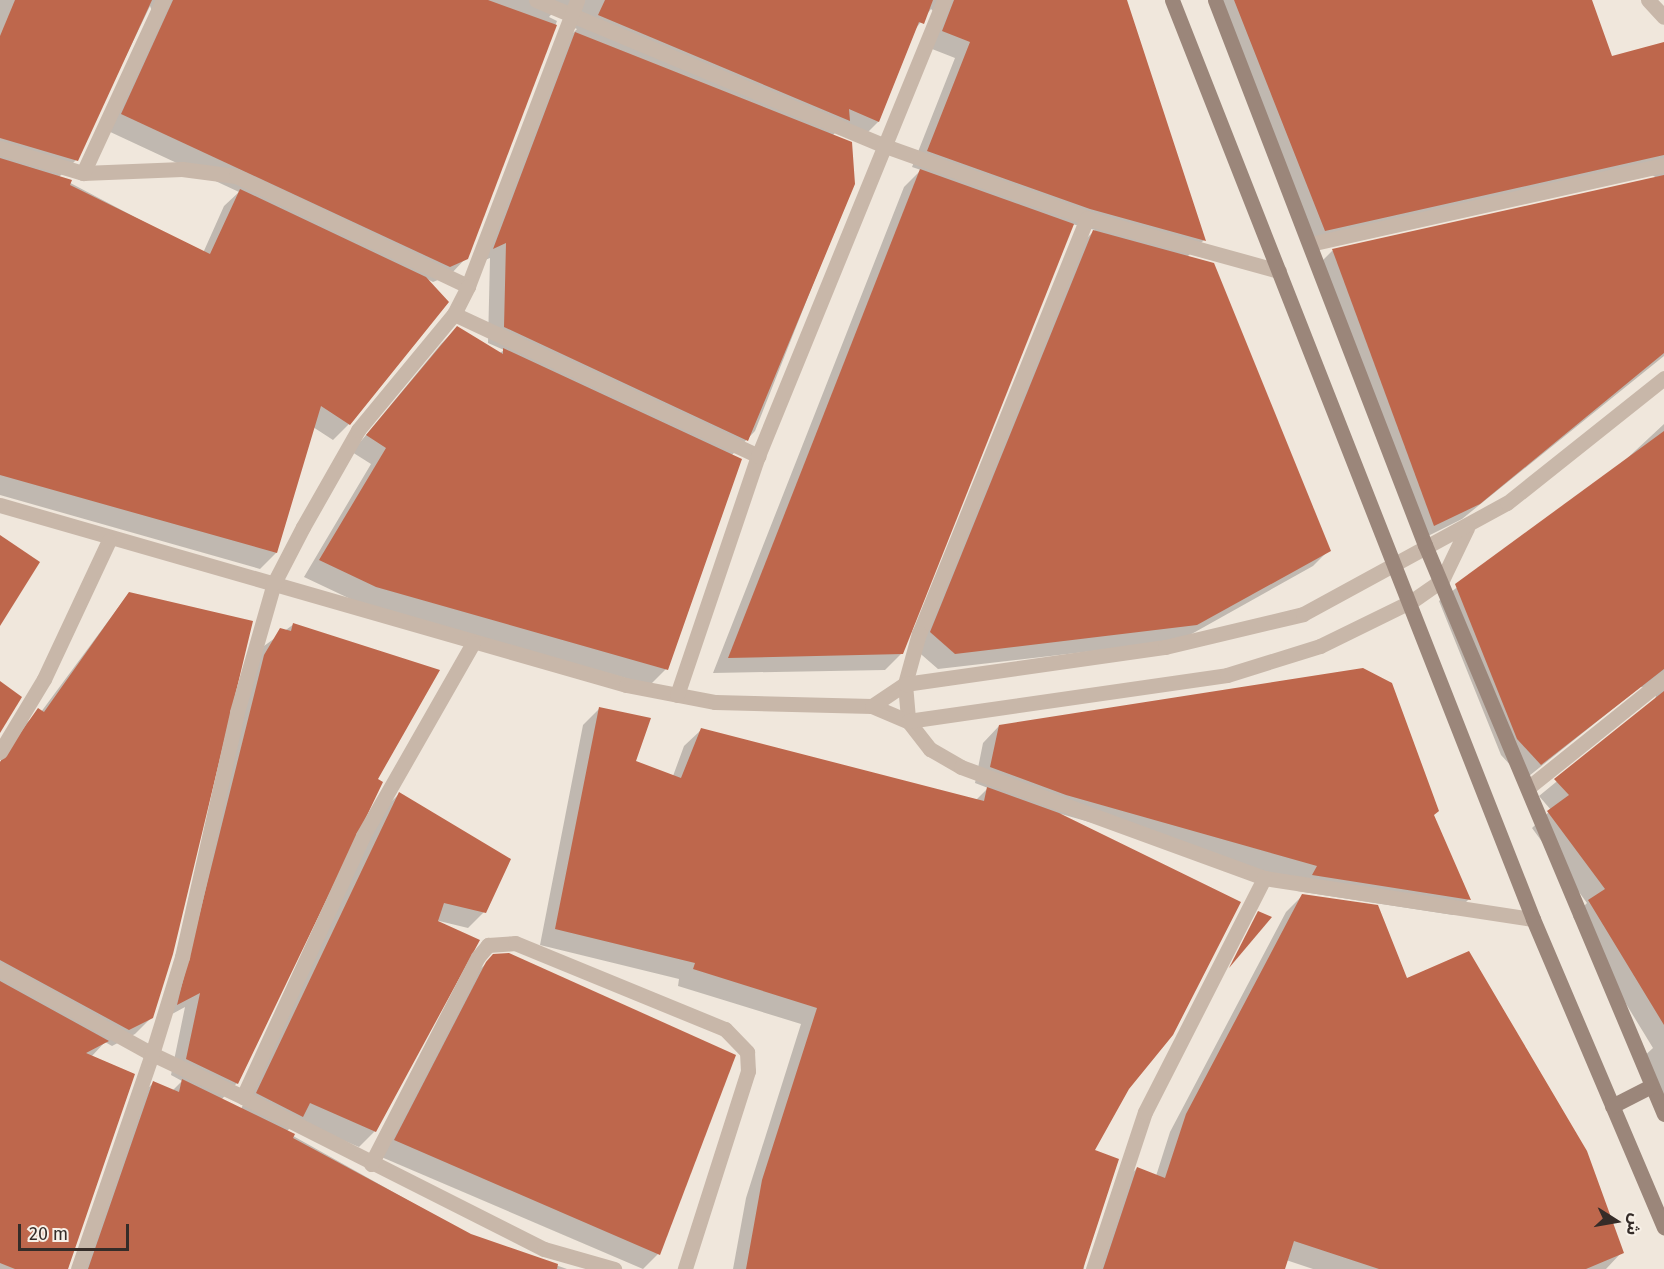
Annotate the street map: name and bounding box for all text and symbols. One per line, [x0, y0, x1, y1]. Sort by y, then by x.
north arrow [1586, 1191, 1646, 1251]
scale bar [21, 1212, 132, 1250]
text: ش [1623, 1212, 1646, 1237]
text: 20 m [29, 1223, 68, 1245]

